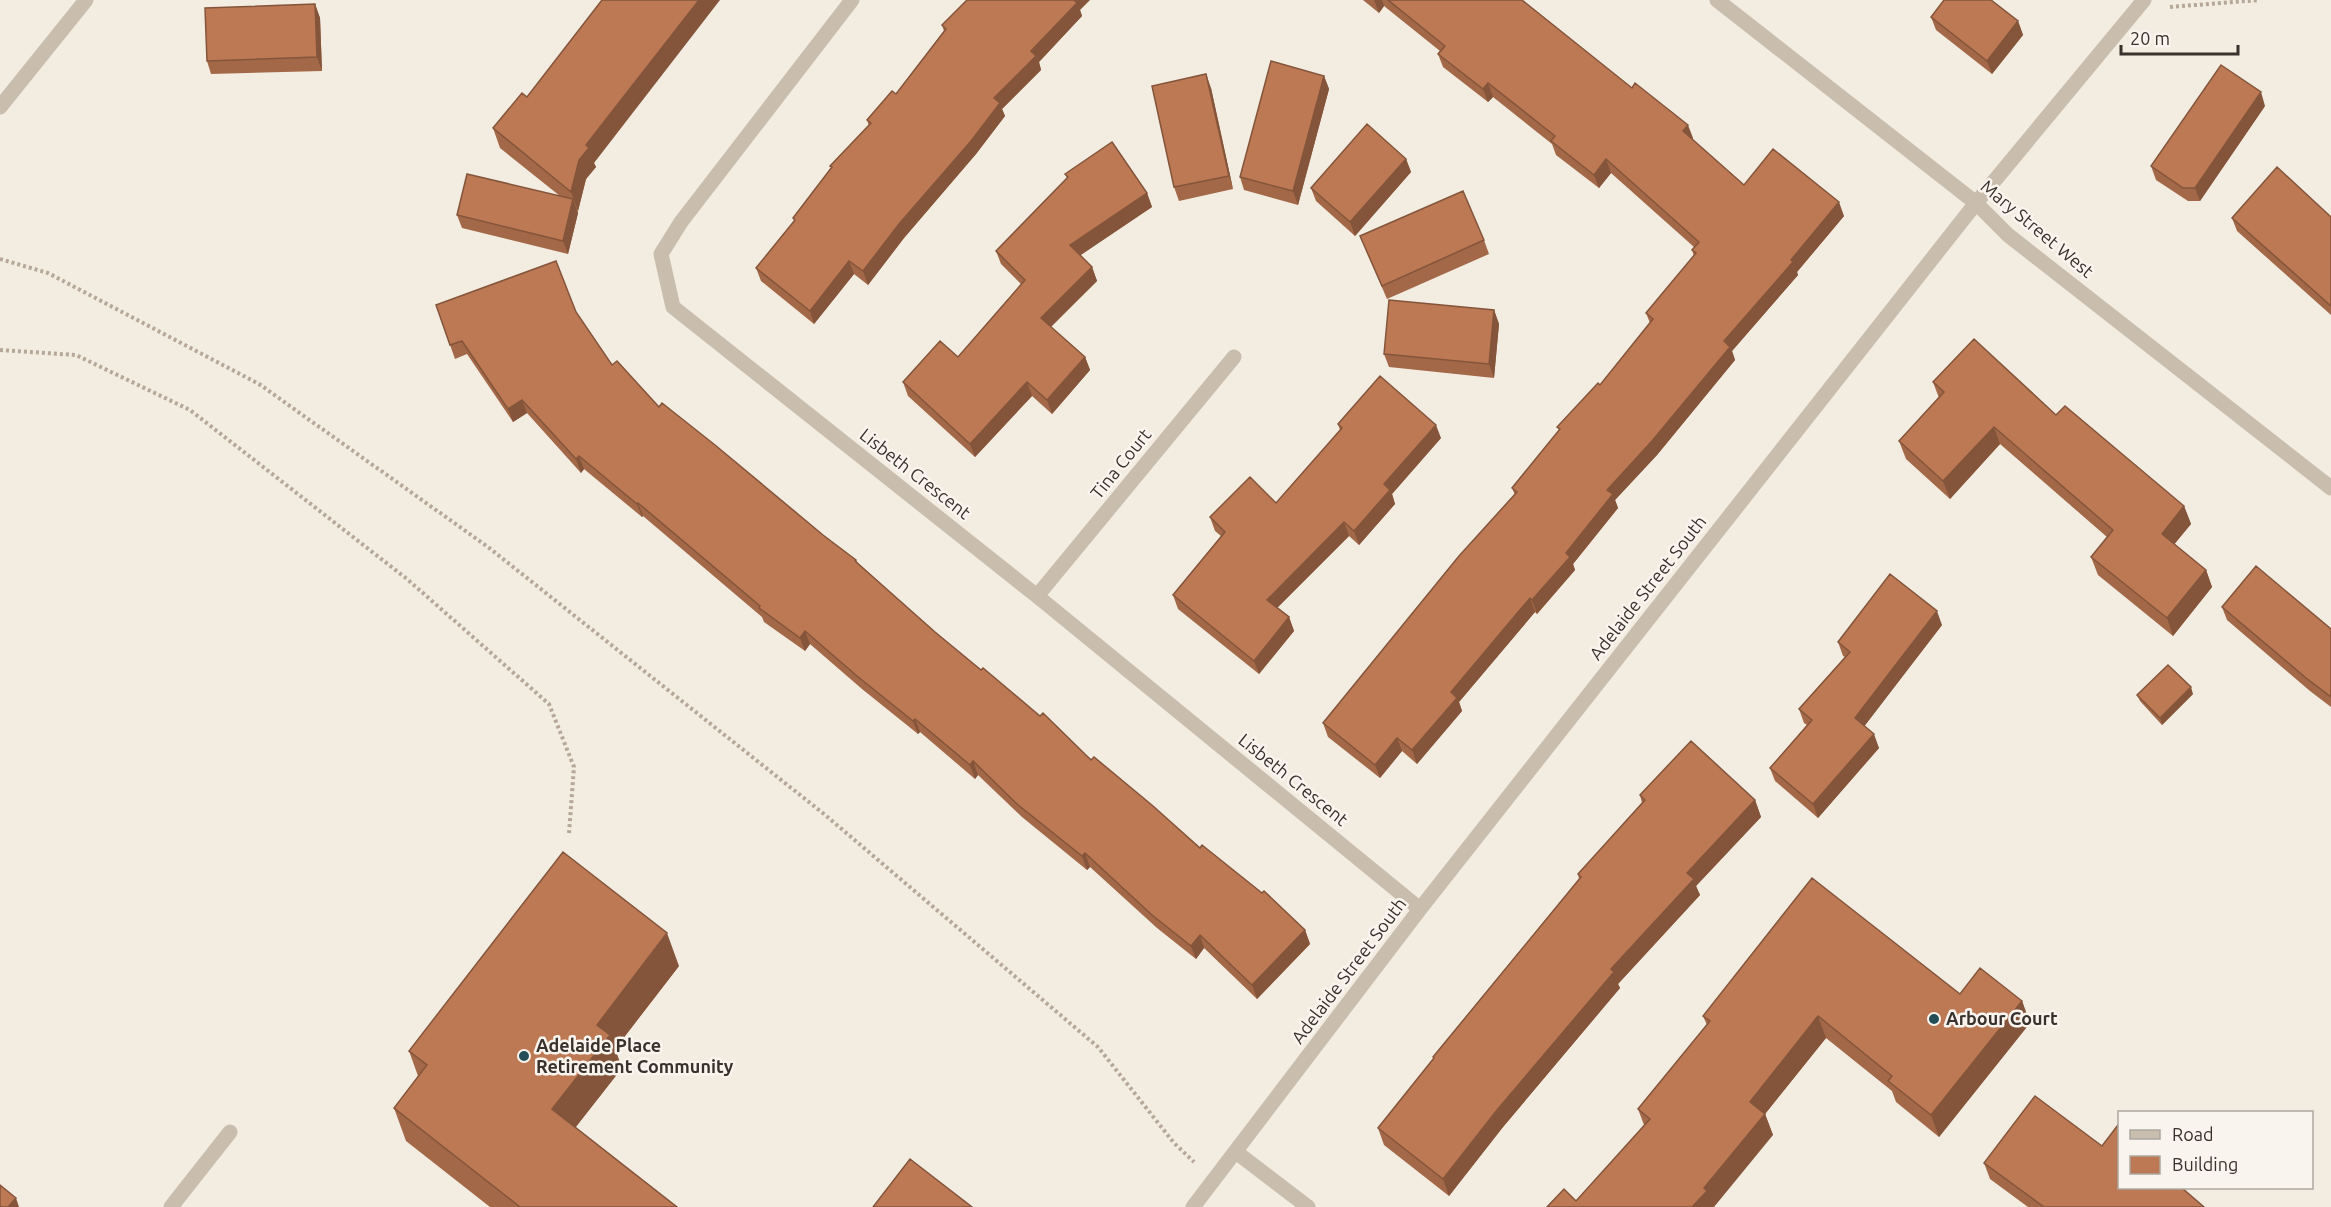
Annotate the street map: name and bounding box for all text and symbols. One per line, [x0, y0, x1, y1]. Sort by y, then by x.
scale bar [2121, 18, 2238, 56]
text: 20 m [2130, 28, 2170, 48]
street label: Mary Street West [1977, 175, 2098, 281]
street label: Lisbeth Crescent [856, 424, 975, 522]
street label: Tina Court [1086, 424, 1154, 502]
street label: Adelaide Street South [1585, 511, 1710, 663]
street label: Lisbeth Crescent [1235, 729, 1352, 829]
street label: Adelaide Street South [1287, 894, 1409, 1047]
place label: Arbour Court [1946, 1008, 2058, 1028]
marker: Arbour Court [1927, 1012, 1941, 1026]
place label: Adelaide Place Retirement Community [536, 1035, 734, 1076]
marker: Adelaide Place Retirement Community [517, 1049, 531, 1063]
legend [2118, 1111, 2313, 1189]
text: Road [2172, 1124, 2214, 1144]
text: Building [2172, 1154, 2238, 1174]

